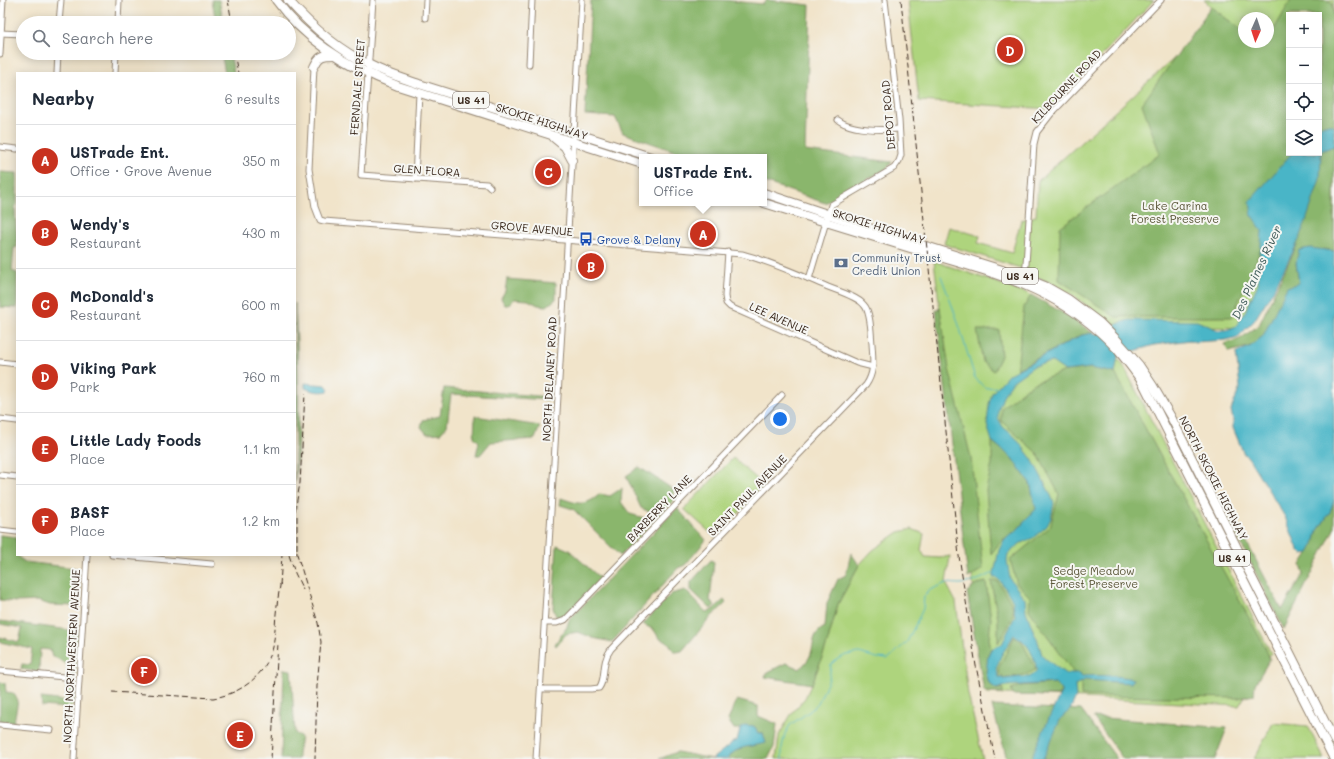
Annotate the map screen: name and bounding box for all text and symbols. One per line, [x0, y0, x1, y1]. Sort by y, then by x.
north arrow [1238, 12, 1274, 48]
map controls [1286, 12, 1322, 156]
button: + [1286, 12, 1322, 48]
search box [16, 16, 296, 60]
icon: search [30, 27, 52, 49]
text: Search here [62, 28, 153, 48]
pin: D [997, 35, 1023, 65]
street label: FERNDALE STREET [346, 38, 368, 136]
street label: KILBOURNE ROAD [1028, 46, 1104, 126]
button: − [1286, 48, 1322, 84]
street label: DEPOT ROAD [877, 80, 899, 150]
button: locate [1286, 84, 1322, 120]
text: Nearby [32, 87, 94, 109]
text: 6 results [225, 90, 280, 107]
road number: US 41 [453, 92, 489, 108]
street label: SKOKIE HIGHWAY [494, 99, 590, 143]
button: layers [1286, 120, 1322, 156]
text: USTrade Ent. [70, 142, 169, 162]
text: A [40, 152, 50, 169]
text: 350 m [242, 152, 280, 169]
popup [639, 154, 767, 206]
pin: C [535, 157, 561, 187]
street label: GLEN FLORA [393, 160, 461, 180]
text: Office · Grove Avenue [70, 162, 212, 179]
text: USTrade Ent. [653, 162, 753, 182]
text: Office [653, 182, 694, 199]
park label: Lake Carina Forest Preserve [1131, 198, 1219, 226]
street label: SKOKIE HIGHWAY [831, 205, 927, 247]
text: Wendy's [70, 214, 130, 234]
street label: GROVE AVENUE [491, 217, 573, 239]
pin: A [690, 219, 716, 249]
water label: Des Plaines River [1227, 223, 1285, 321]
text: B [41, 224, 49, 241]
text: 430 m [242, 224, 280, 241]
bus stop icon: Grove & Delany [578, 231, 594, 247]
place label: Grove & Delany [597, 232, 681, 247]
text: Restaurant [70, 234, 141, 251]
place label: Community Trust Credit Union [852, 250, 942, 278]
pin: B [578, 251, 604, 281]
bank icon: Community Trust Credit Union [833, 255, 849, 271]
road number: US 41 [1002, 268, 1038, 284]
text: McDonald's [70, 286, 154, 306]
text: C [40, 296, 50, 313]
text: 600 m [242, 296, 280, 313]
street label: LEE AVENUE [747, 298, 811, 338]
text: Restaurant [70, 306, 141, 323]
street label: NORTH DELANEY ROAD [538, 316, 560, 442]
text: Viking Park [70, 358, 156, 378]
text: D [40, 368, 50, 385]
text: 760 m [242, 368, 280, 385]
text: Park [70, 378, 99, 395]
your location [770, 409, 790, 429]
street label: NORTH SKOKIE HIGHWAY [1176, 413, 1252, 543]
text: Little Lady Foods [70, 430, 201, 450]
text: E [41, 440, 49, 457]
text: 1.1 km [243, 440, 280, 457]
text: Place [70, 450, 105, 467]
street label: SAINT PAUL AVENUE [704, 451, 790, 539]
street label: BARBERRY LANE [623, 471, 695, 545]
text: BASF [70, 502, 110, 522]
text: F [41, 512, 49, 529]
text: 1.2 km [242, 512, 280, 529]
text: Place [70, 522, 105, 539]
road number: US 41 [1214, 550, 1250, 566]
park label: Sedge Meadow Forest Preserve [1050, 563, 1138, 591]
street label: NORTH NORTHWESTERN AVENUE [59, 569, 83, 743]
pin: F [131, 656, 157, 686]
pin: E [227, 720, 253, 750]

